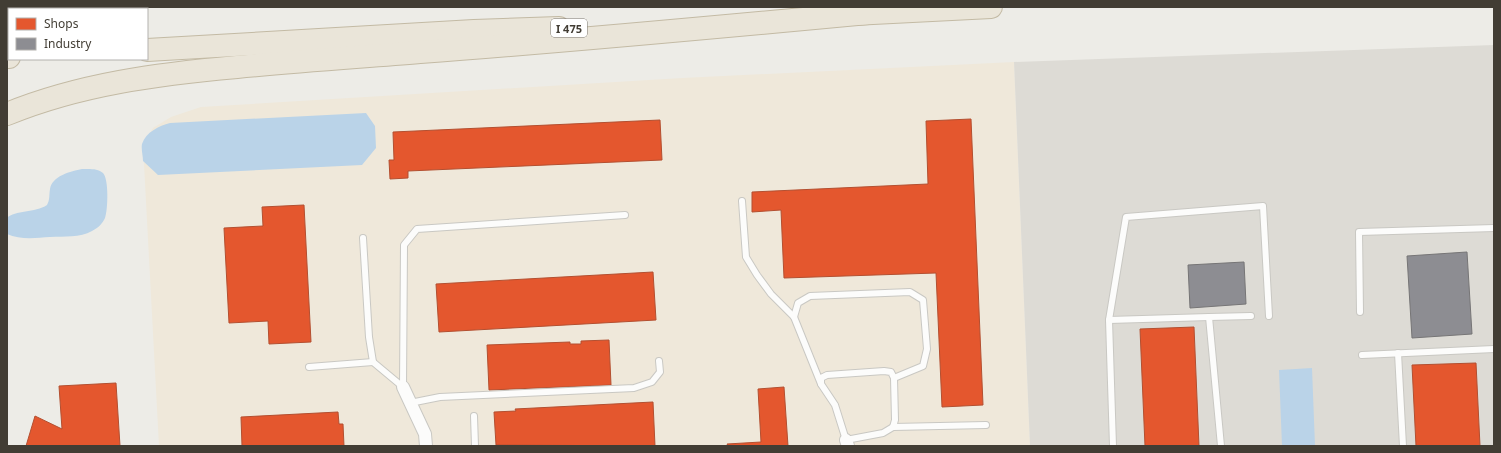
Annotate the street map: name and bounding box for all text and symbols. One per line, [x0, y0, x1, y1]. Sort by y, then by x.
legend [8, 8, 148, 60]
text: Shops [44, 15, 79, 32]
road number: I 475 [551, 19, 587, 37]
text: Industry [44, 35, 92, 52]

